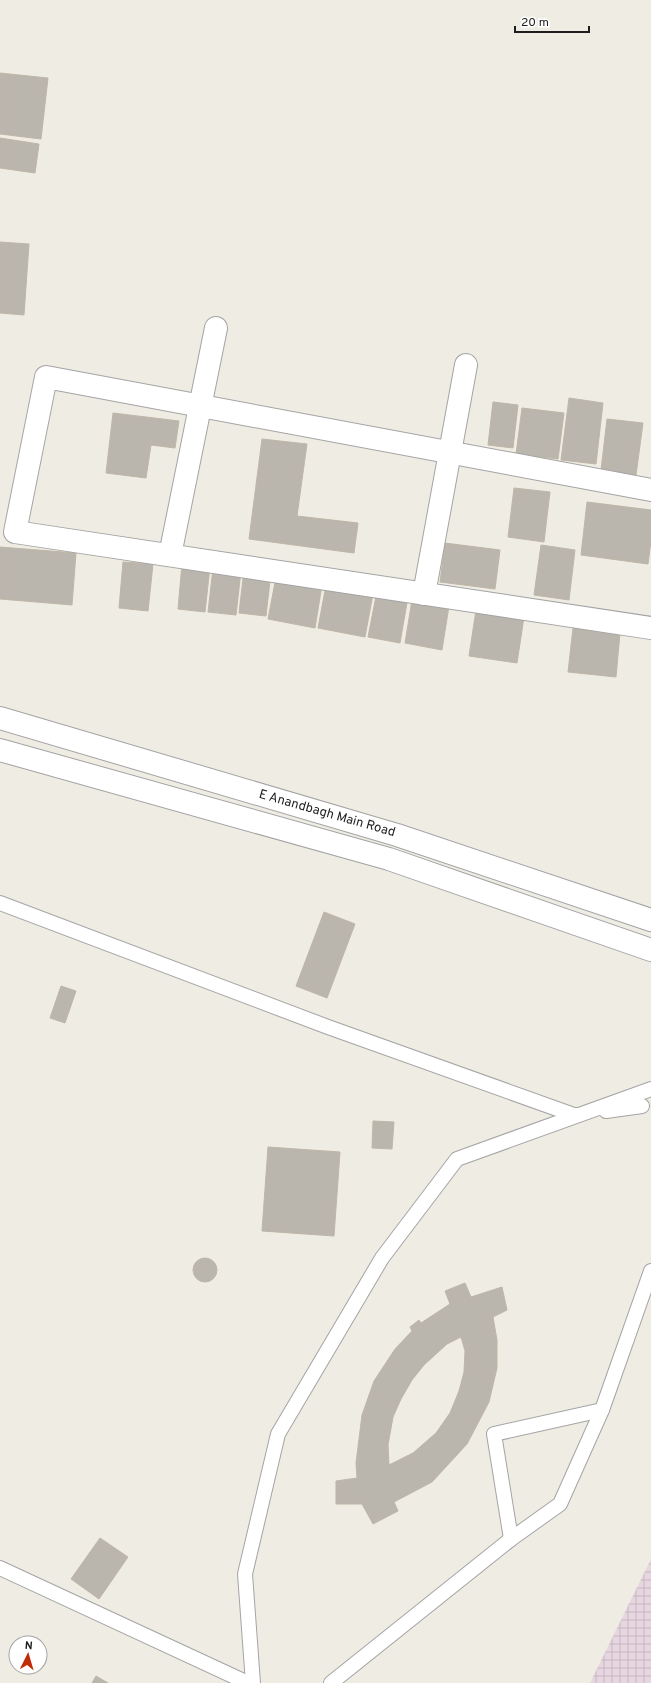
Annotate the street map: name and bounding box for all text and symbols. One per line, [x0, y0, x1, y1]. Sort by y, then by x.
scale bar [515, 8, 589, 34]
text: 20 m [521, 15, 549, 31]
street label: E Anandbagh Main Road [257, 787, 397, 841]
north arrow [8, 1635, 48, 1675]
text: N [24, 1639, 33, 1653]

